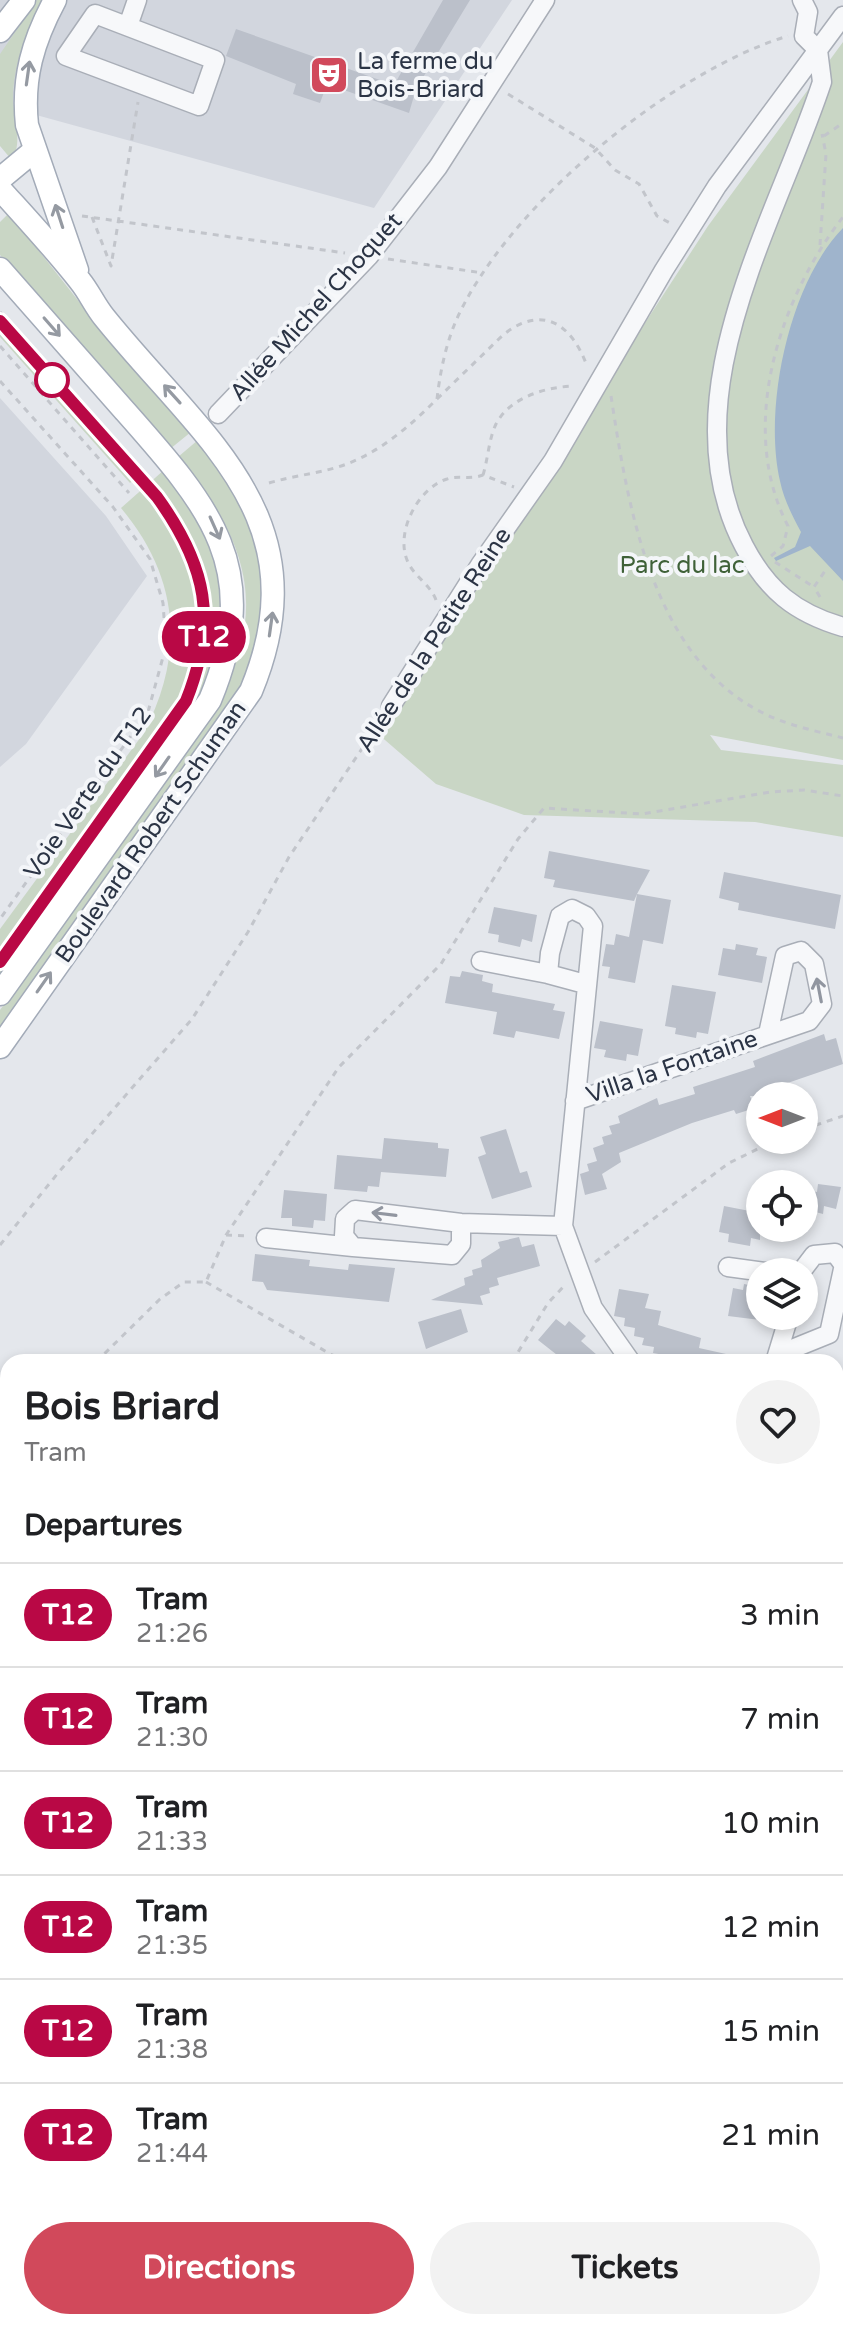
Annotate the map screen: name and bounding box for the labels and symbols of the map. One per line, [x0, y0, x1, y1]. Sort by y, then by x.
place label: La ferme du Bois-Briard [357, 47, 493, 104]
theatre icon: La ferme du Bois-Briard [308, 54, 350, 96]
one-way arrow [21, 61, 36, 86]
one-way arrow [50, 203, 65, 228]
street label: Allée Michel Choquet [224, 207, 408, 407]
one-way arrow [42, 317, 60, 337]
unlabelled marker [35, 363, 69, 397]
one-way arrow [163, 384, 181, 404]
one-way arrow [208, 516, 223, 540]
street label: Allée de la Petite Reine [350, 522, 518, 758]
park label: Parc du lac [619, 551, 745, 580]
line badge: T12 [158, 611, 250, 663]
one-way arrow [264, 612, 279, 637]
street label: Boulevard Robert Schuman [49, 695, 253, 969]
street label: Voie Verte du T12 [18, 701, 158, 885]
one-way arrow [154, 756, 171, 777]
one-way arrow [36, 972, 52, 994]
one-way arrow [810, 977, 825, 1003]
street label: Villa la Fontaine [583, 1024, 761, 1110]
north arrow [746, 1082, 818, 1154]
one-way arrow [371, 1206, 398, 1221]

